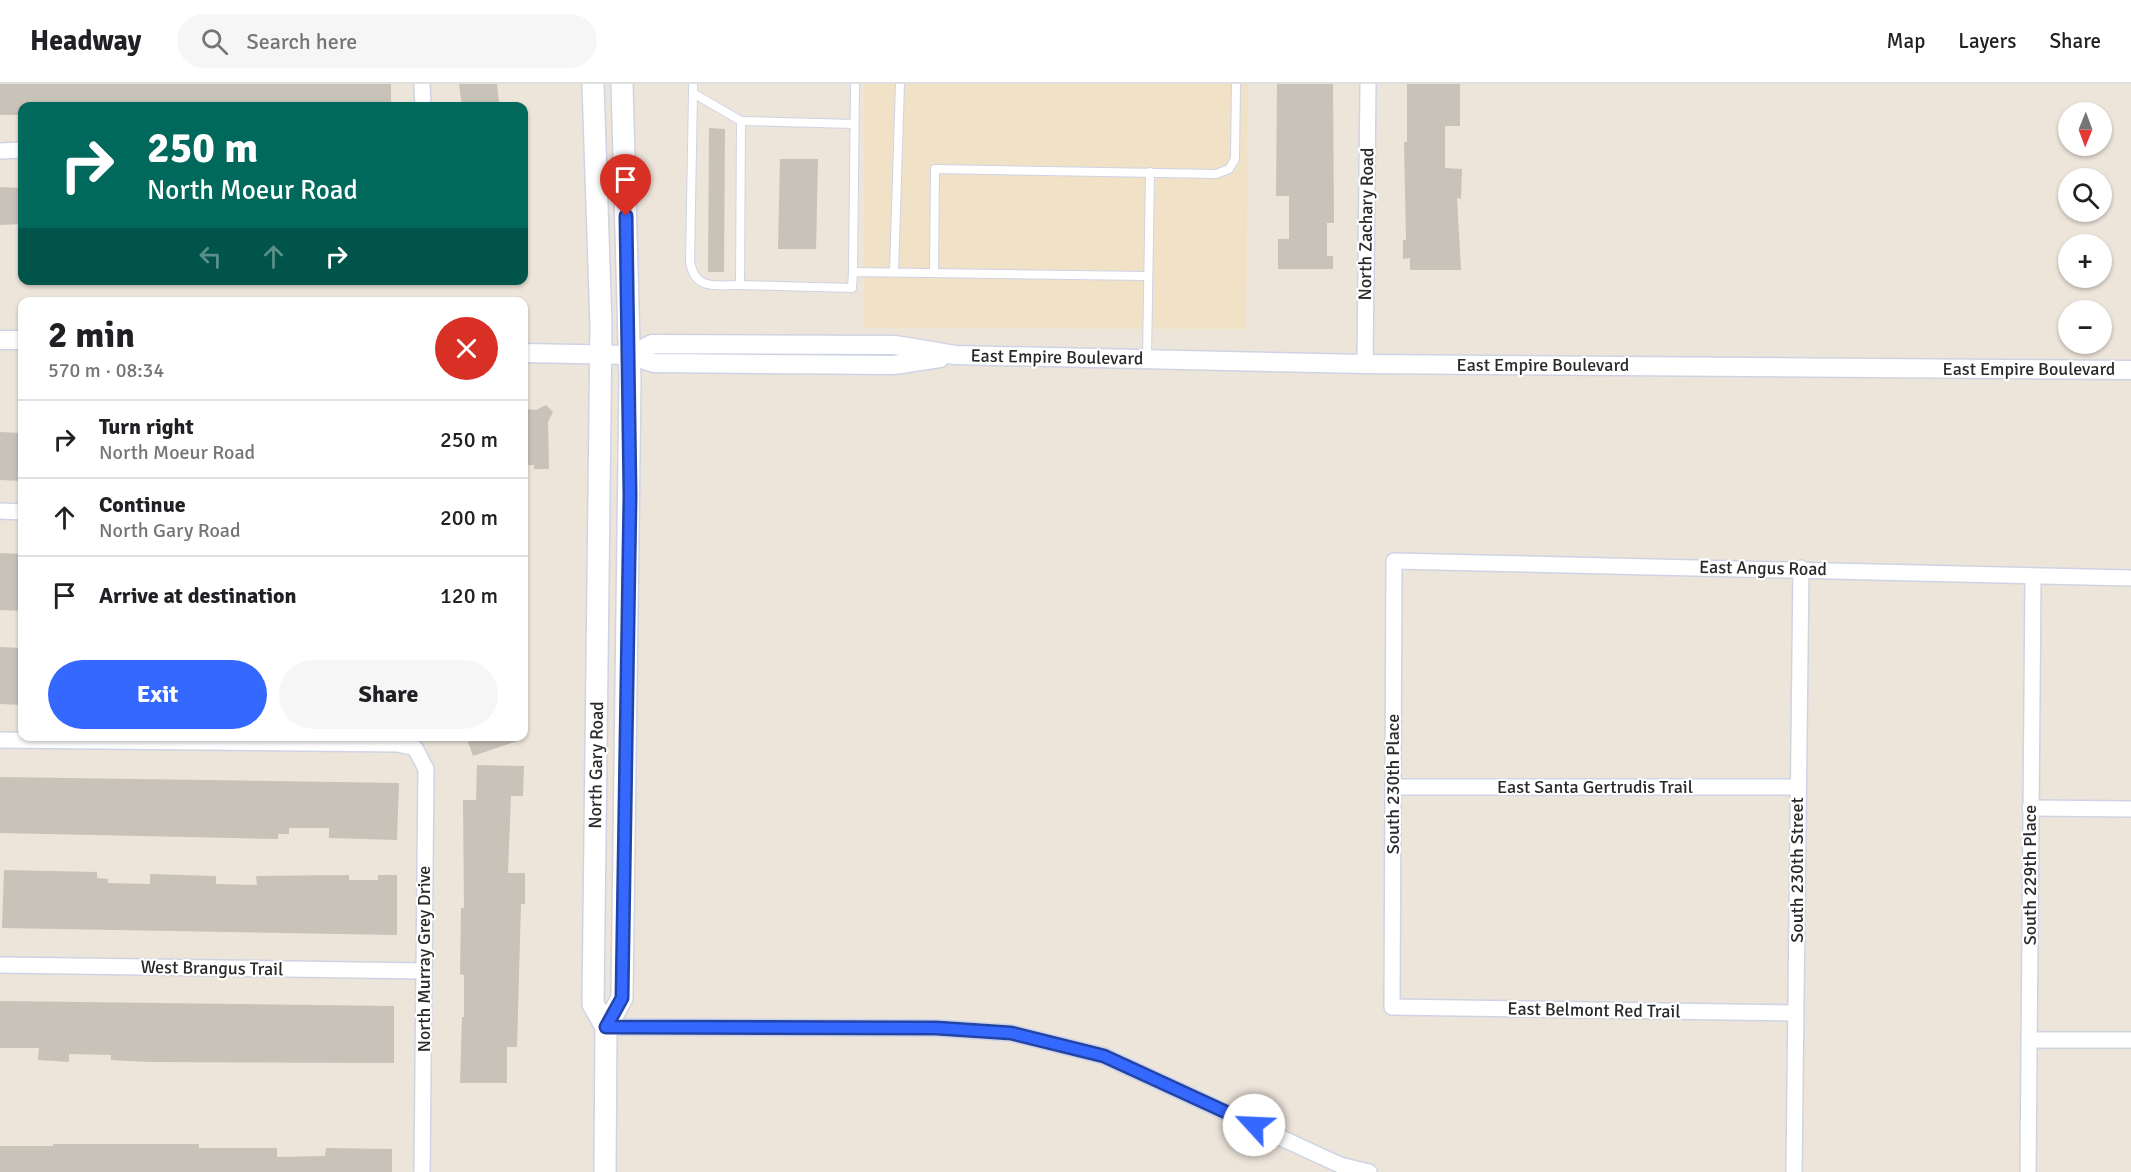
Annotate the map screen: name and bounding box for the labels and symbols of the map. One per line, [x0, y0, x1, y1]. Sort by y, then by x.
north arrow [2058, 102, 2112, 156]
street label: North Zachary Road [1354, 147, 1378, 301]
pin [600, 154, 651, 216]
street label: East Empire Boulevard [970, 344, 1144, 370]
street label: East Empire Boulevard [1457, 354, 1629, 376]
street label: East Empire Boulevard [1943, 358, 2115, 380]
street label: East Angus Road [1699, 556, 1827, 580]
street label: North Gary Road [584, 701, 608, 829]
street label: South 230th Place [1382, 714, 1404, 854]
street label: East Santa Gertrudis Trail [1497, 776, 1693, 798]
street label: South 230th Street [1786, 797, 1808, 943]
street label: South 229th Place [2019, 805, 2041, 945]
street label: North Murray Grey Drive [413, 866, 435, 1052]
street label: West Brangus Trail [140, 956, 284, 980]
street label: East Belmont Red Trail [1507, 997, 1681, 1023]
position arrow [1222, 1093, 1286, 1157]

